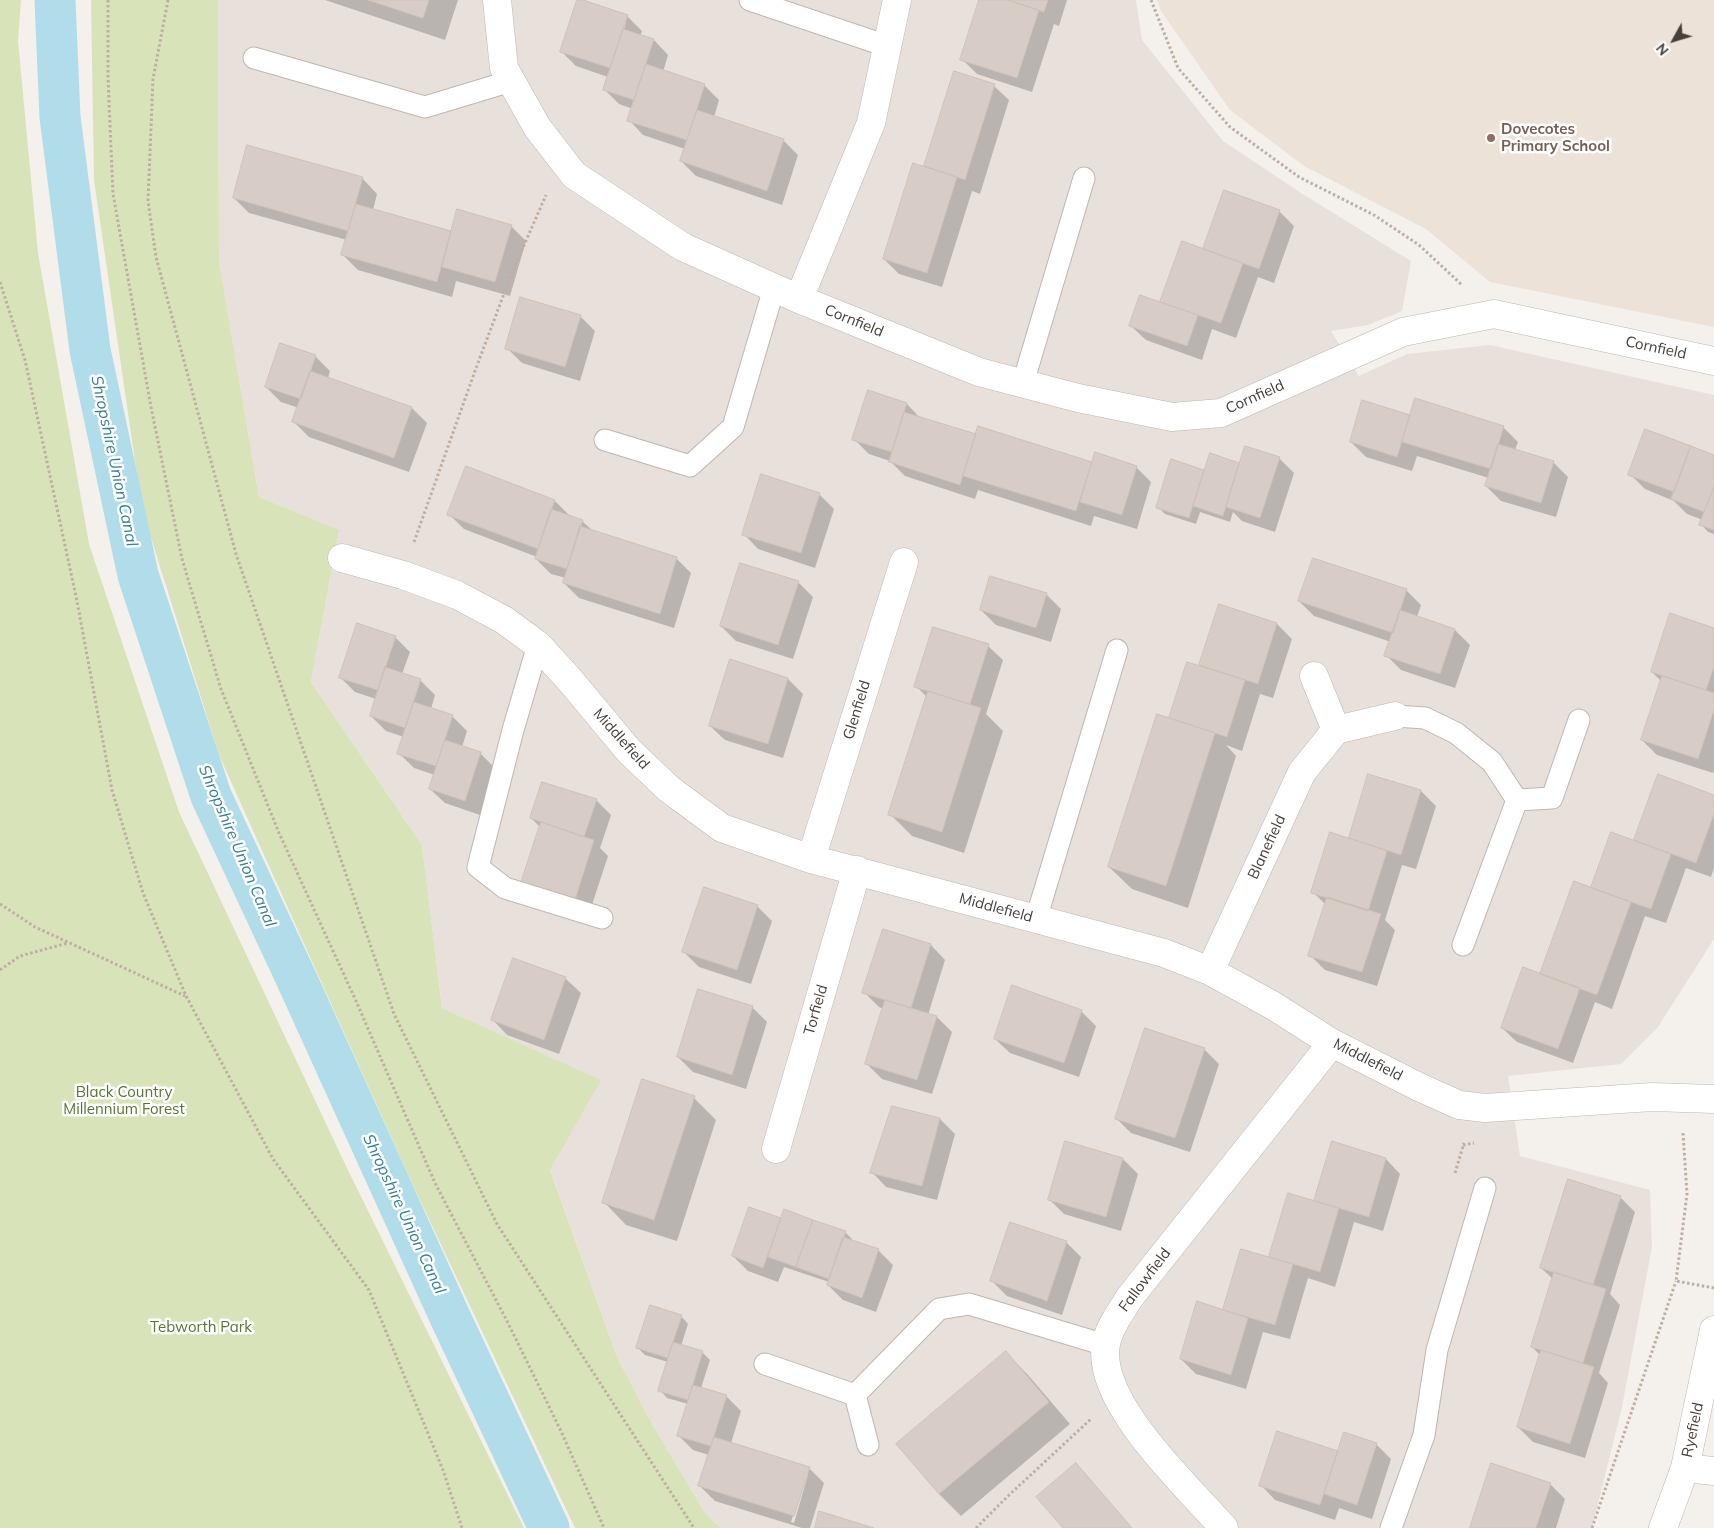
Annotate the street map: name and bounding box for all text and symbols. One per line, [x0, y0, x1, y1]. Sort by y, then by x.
north arrow [1649, 15, 1699, 65]
text: N [1652, 40, 1673, 59]
place label: Dovecotes Primary School [1501, 120, 1610, 155]
marker: Dovecotes Primary School [1485, 132, 1497, 144]
street label: Cornfield [822, 301, 886, 341]
street label: Cornfield [1624, 333, 1688, 363]
water label: Shropshire Union Canal [87, 374, 141, 548]
street label: Cornfield [1223, 376, 1287, 418]
street label: Glenfield [840, 678, 874, 742]
street label: Middlefield [589, 705, 653, 773]
water label: Shropshire Union Canal [194, 762, 280, 930]
street label: Blanefield [1244, 812, 1290, 882]
street label: Middlefield [957, 890, 1035, 926]
street label: Torfield [800, 983, 832, 1037]
street label: Middlefield [1330, 1035, 1406, 1085]
park label: Black Country Millennium Forest [63, 1083, 185, 1118]
water label: Shropshire Union Canal [359, 1131, 449, 1297]
street label: Fallowfield [1115, 1245, 1175, 1315]
park label: Tebworth Park [150, 1318, 252, 1336]
street label: Ryefield [1678, 1401, 1708, 1459]

